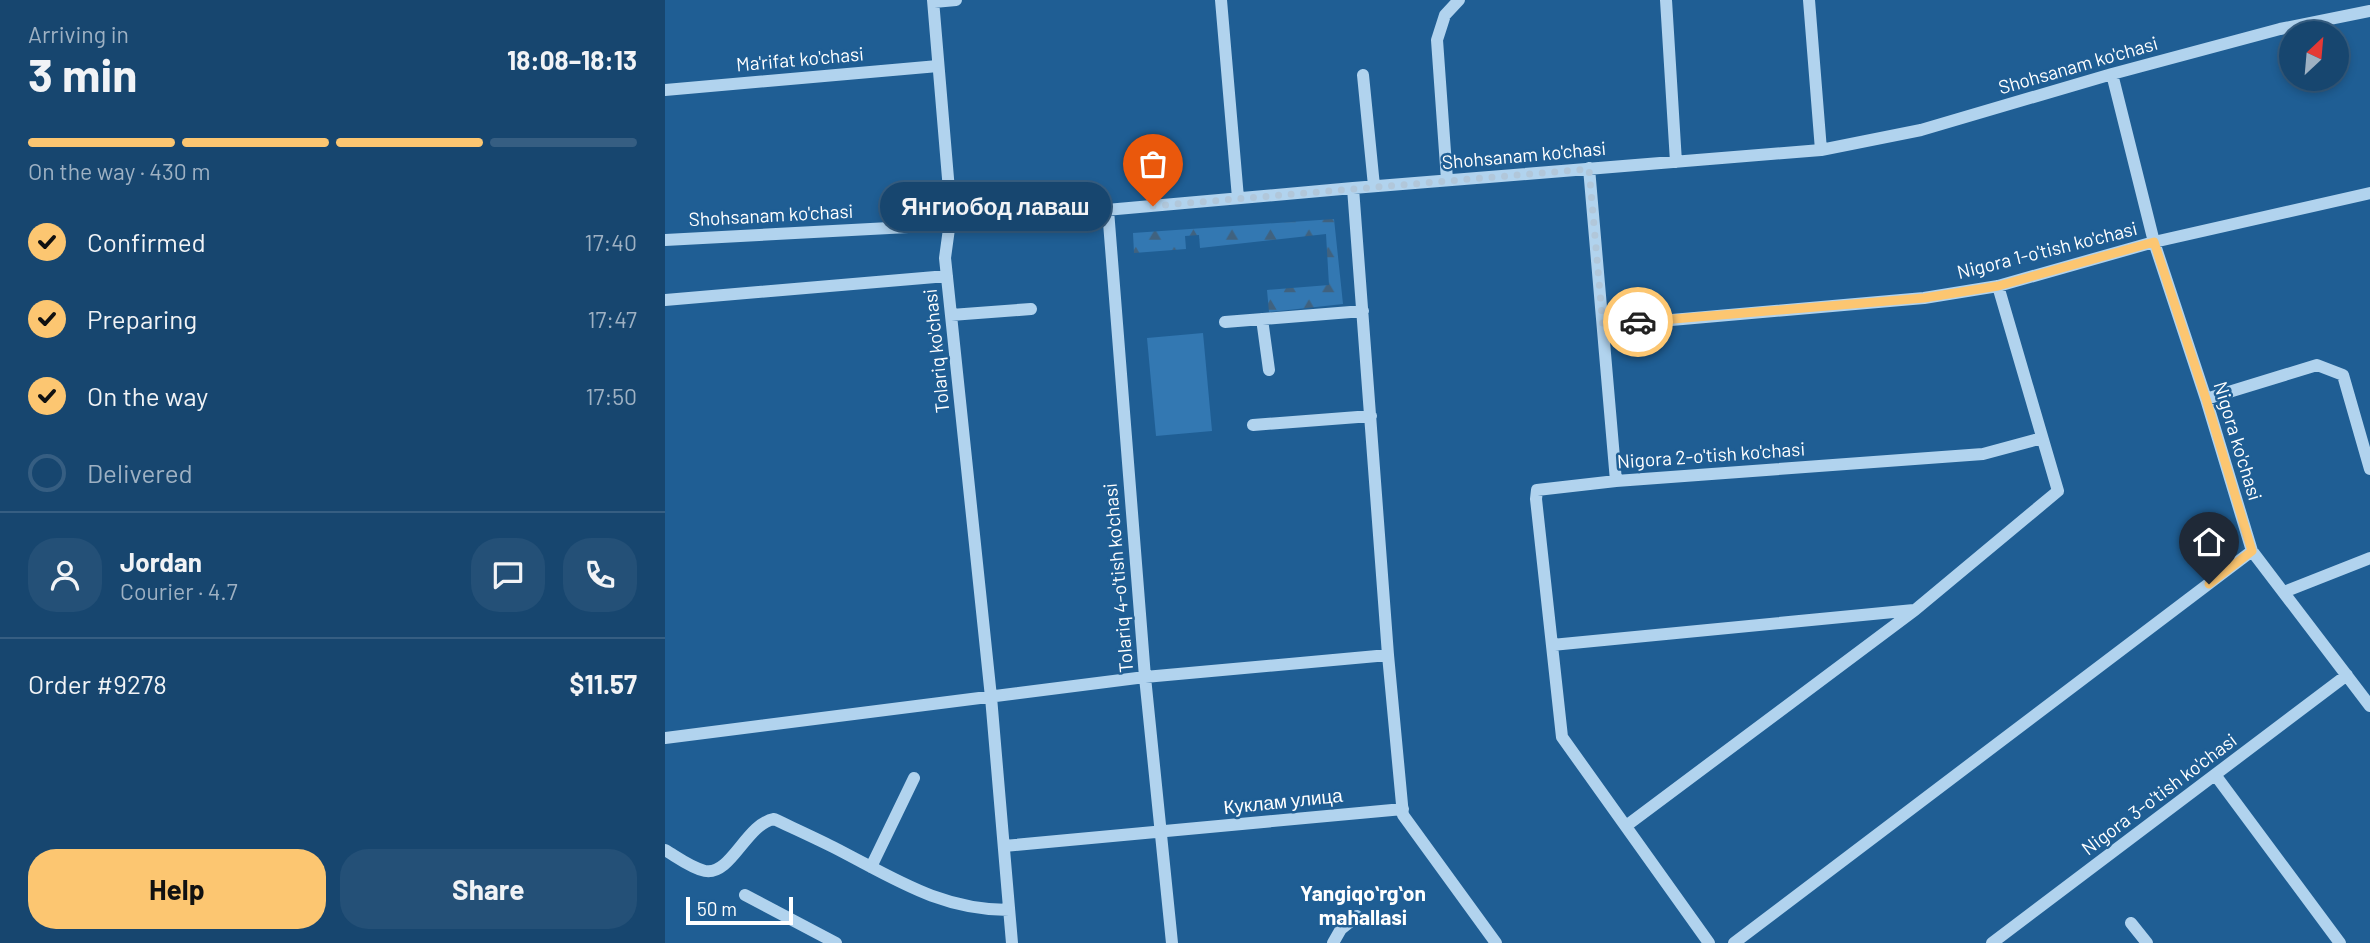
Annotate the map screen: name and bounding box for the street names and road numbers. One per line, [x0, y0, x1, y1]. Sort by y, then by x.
street label: Shohsanam ko'chasi [1995, 31, 2160, 98]
street label: Ma'rifat ko'chasi [735, 41, 865, 76]
street label: Shohsanam ko'chasi [1441, 136, 1607, 173]
street label: Shohsanam ko'chasi [688, 199, 854, 230]
street label: Nigora 1-o'tish ko'chasi [1954, 216, 2139, 283]
street label: Tolariq ko'chasi [918, 288, 953, 414]
street label: Nigora ko'chasi [2209, 379, 2267, 503]
street label: Nigora 2-o'tish ko'chasi [1616, 436, 1806, 473]
street label: Tolariq 4-o'tish ko'chasi [1098, 482, 1137, 674]
street label: Nigora 3-o'tish ko'chasi [2077, 728, 2241, 859]
street label: Куклам улица [1222, 783, 1344, 818]

